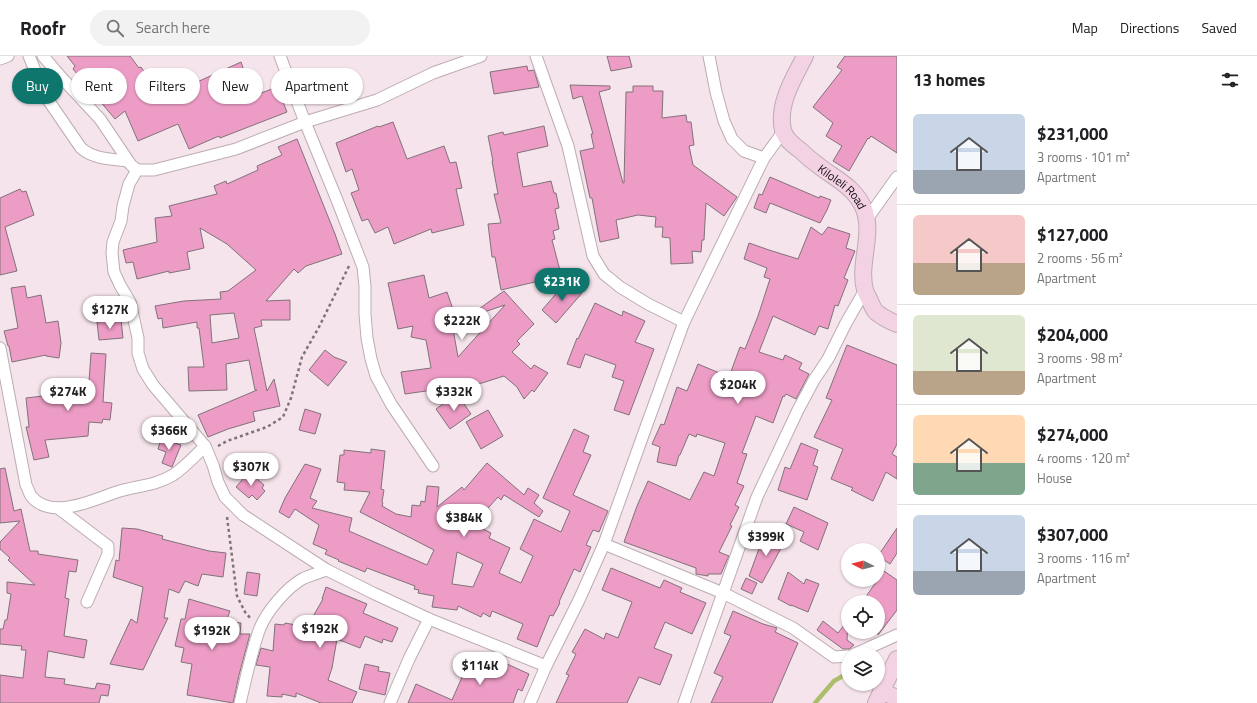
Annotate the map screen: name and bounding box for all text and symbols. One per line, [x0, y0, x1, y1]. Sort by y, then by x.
search box [90, 10, 370, 46]
text: Roofr [20, 13, 66, 42]
text: Search here [136, 16, 210, 39]
icon: search [104, 17, 126, 39]
text: Map [1072, 17, 1098, 38]
text: Directions [1120, 17, 1179, 38]
text: Saved [1201, 17, 1237, 38]
text: 13 homes [913, 67, 985, 93]
chip: Buy [12, 68, 63, 104]
chip: Rent [71, 68, 127, 104]
chip: Filters [135, 68, 200, 104]
chip: New [208, 68, 263, 104]
chip: Apartment [271, 68, 363, 104]
icon: filters [1219, 69, 1241, 91]
text: $231,000 [1037, 121, 1108, 147]
icon: home [945, 130, 993, 178]
text: 3 rooms · 101 m² [1037, 147, 1130, 167]
street label: Kiloleli Road [814, 159, 872, 212]
text: Apartment [1037, 167, 1096, 187]
text: $127,000 [1037, 222, 1108, 248]
icon: home [945, 231, 993, 279]
text: 2 rooms · 56 m² [1037, 248, 1123, 268]
pin: $231K [534, 268, 590, 302]
text: Apartment [1037, 268, 1096, 288]
text: $231K [544, 271, 580, 291]
pin: $127K [82, 296, 138, 330]
text: $127K [92, 299, 128, 319]
pin: $222K [434, 307, 490, 341]
text: $222K [444, 310, 480, 330]
text: $204,000 [1037, 322, 1108, 348]
icon: home [945, 331, 993, 379]
text: 3 rooms · 98 m² [1037, 348, 1123, 368]
text: Apartment [1037, 368, 1096, 388]
pin: $204K [710, 371, 766, 405]
text: $204K [720, 374, 756, 394]
pin: $274K [40, 378, 96, 412]
pin: $332K [426, 378, 482, 412]
text: $274K [50, 381, 86, 401]
text: $332K [436, 381, 472, 401]
pin: $366K [141, 417, 197, 451]
text: $366K [151, 420, 187, 440]
text: $274,000 [1037, 422, 1108, 448]
icon: home [945, 431, 993, 479]
text: 4 rooms · 120 m² [1037, 448, 1130, 468]
pin: $307K [223, 453, 279, 487]
text: $307K [233, 456, 269, 476]
text: House [1037, 468, 1072, 488]
pin: $384K [436, 504, 492, 538]
text: $384K [446, 507, 482, 527]
text: $307,000 [1037, 522, 1108, 548]
pin: $399K [738, 523, 794, 557]
text: $399K [748, 526, 784, 546]
icon: home [945, 531, 993, 579]
north arrow [841, 543, 885, 587]
map controls [841, 543, 885, 691]
text: 3 rooms · 116 m² [1037, 548, 1130, 568]
text: Apartment [1037, 568, 1096, 588]
button: locate [841, 595, 885, 639]
pin: $192K [292, 615, 348, 649]
pin: $192K [184, 617, 240, 651]
text: $192K [302, 618, 338, 638]
text: $192K [194, 620, 230, 640]
button: layers [841, 647, 885, 691]
pin: $114K [452, 652, 508, 686]
text: $114K [462, 655, 498, 675]

